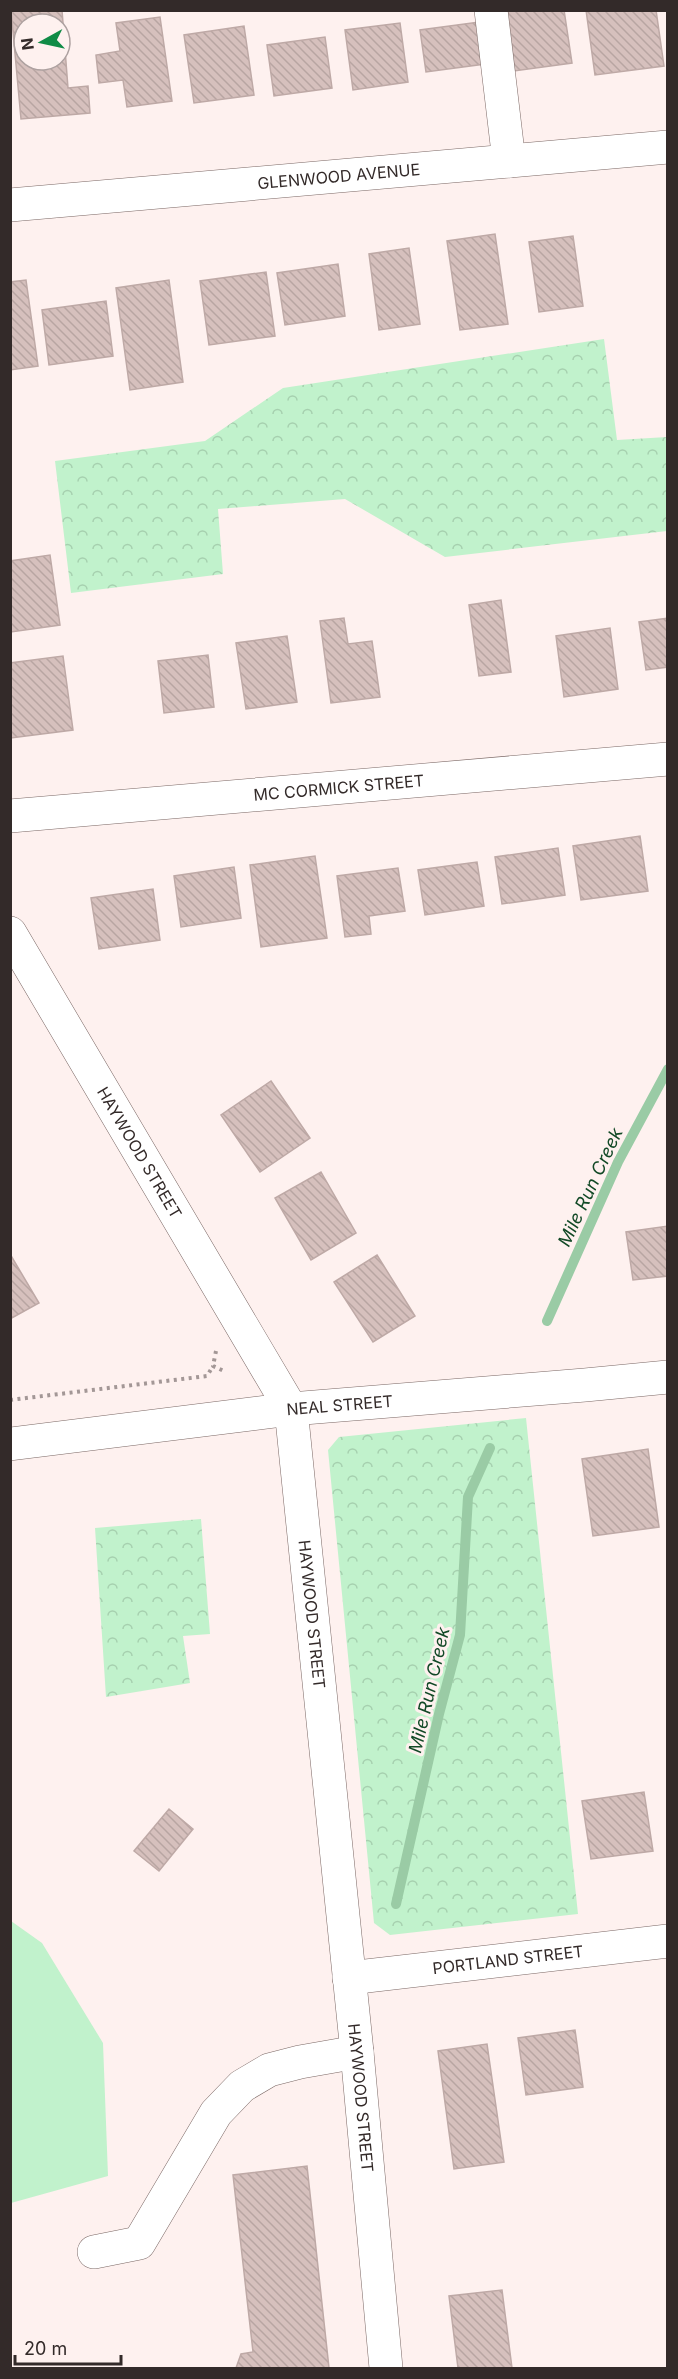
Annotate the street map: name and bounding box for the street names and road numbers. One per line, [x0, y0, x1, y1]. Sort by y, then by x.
street label: GLENWOOD AVENUE [257, 159, 421, 193]
street label: MC CORMICK STREET [253, 770, 425, 805]
street label: HAYWOOD STREET [93, 1083, 186, 1222]
street label: NEAL STREET [286, 1391, 394, 1419]
street label: HAYWOOD STREET [294, 1539, 330, 1689]
street label: PORTLAND STREET [431, 1941, 584, 1978]
street label: HAYWOOD STREET [344, 2022, 378, 2173]

